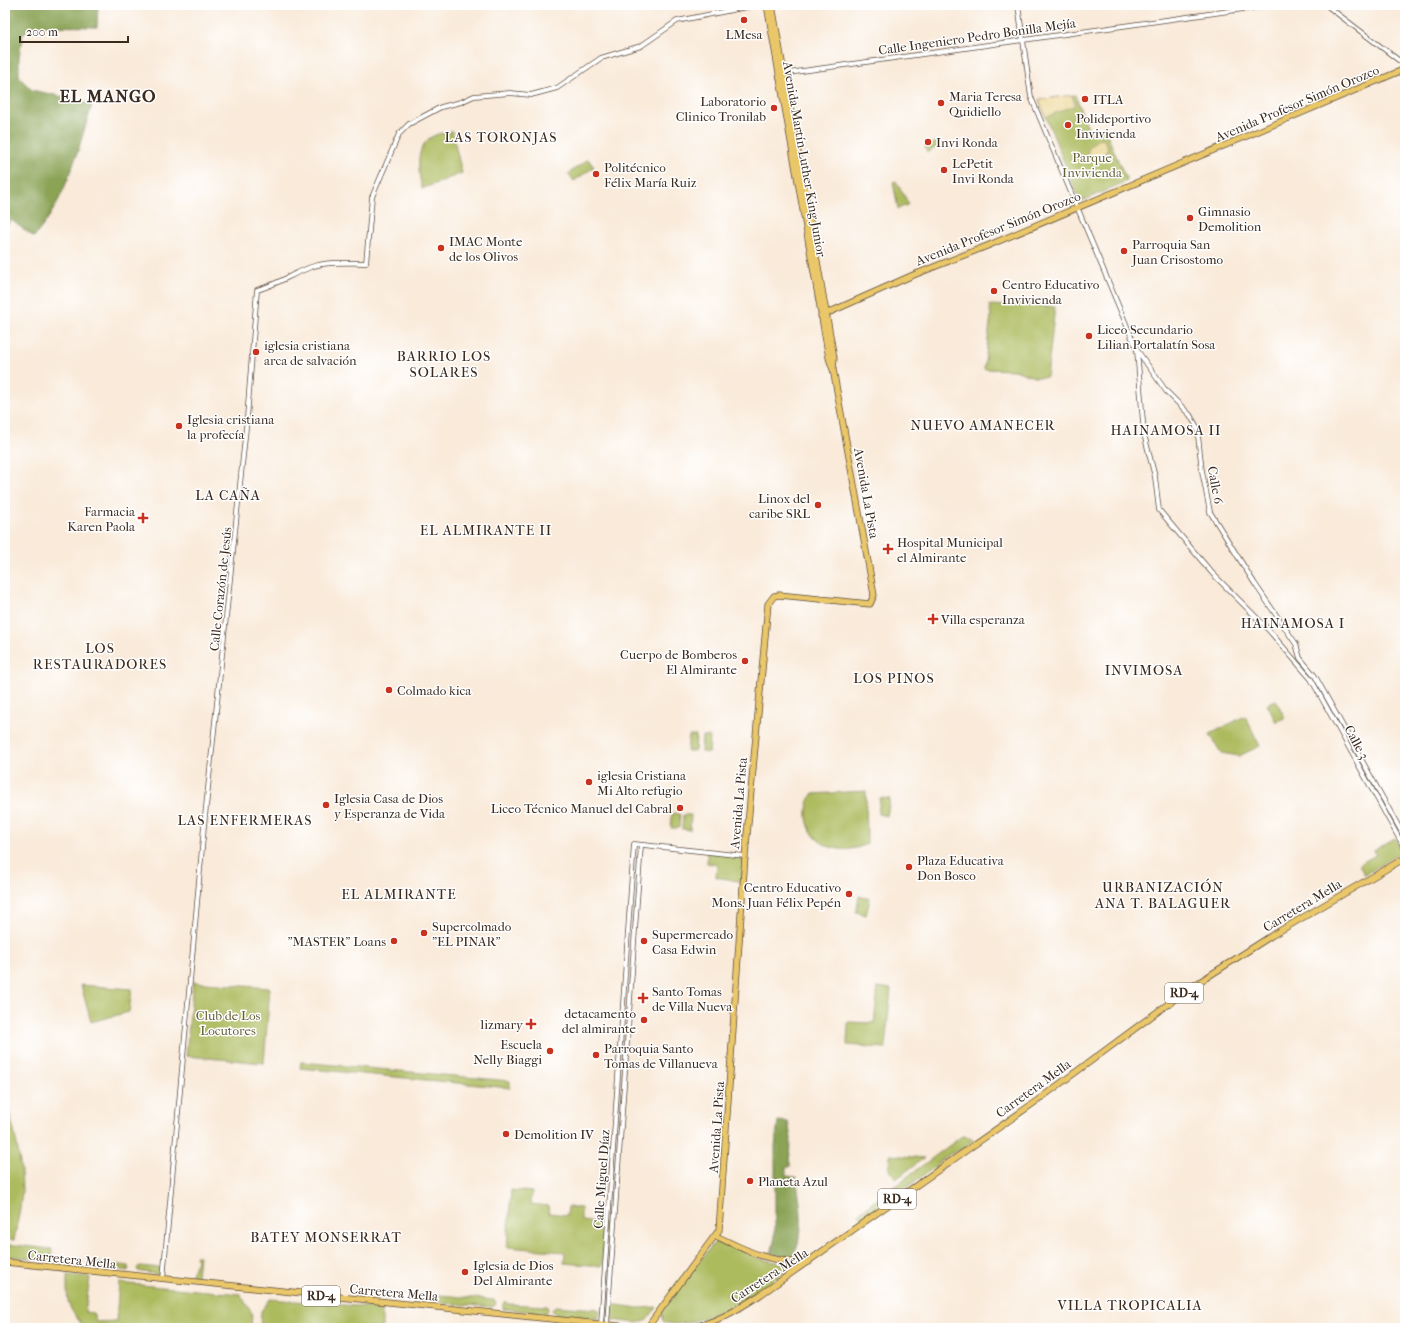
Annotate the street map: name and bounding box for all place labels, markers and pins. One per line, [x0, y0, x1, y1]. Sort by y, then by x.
marker: LMesa [739, 15, 749, 25]
place label: LMesa [726, 27, 763, 42]
place label: Maria Teresa Quidiello [949, 89, 1023, 119]
place label: ITLA [1093, 92, 1124, 107]
place label: Laboratorio Clinico Tronilab [676, 94, 766, 124]
marker: ITLA [1080, 94, 1090, 104]
marker: Maria Teresa Quidiello [936, 98, 946, 108]
marker: Laboratorio Clinico Tronilab [769, 103, 779, 113]
place label: Polideportivo Invivienda [1076, 111, 1152, 141]
marker: Polideportivo Invivienda [1063, 120, 1073, 130]
place label: Invi Ronda [936, 135, 999, 150]
marker: Invi Ronda [923, 137, 933, 147]
place label: LePetit Invi Ronda [952, 156, 1015, 186]
place label: Politécnico Félix María Ruiz [604, 160, 697, 190]
marker: LePetit Invi Ronda [939, 165, 949, 175]
marker: Politécnico Félix María Ruiz [591, 169, 601, 179]
place label: Gimnasio Demolition [1198, 204, 1262, 234]
marker: Gimnasio Demolition [1185, 213, 1195, 223]
place label: IMAC Monte de los Olivos [449, 234, 523, 264]
place label: Parroquia San Juan Crisostomo [1131, 237, 1224, 267]
marker: IMAC Monte de los Olivos [436, 243, 446, 253]
marker: Parroquia San Juan Crisostomo [1119, 246, 1129, 256]
place label: Centro Educativo Invivienda [1002, 277, 1100, 307]
marker: Centro Educativo Invivienda [989, 286, 999, 296]
place label: Liceo Secundario Lilian Portalatín Sosa [1097, 322, 1216, 352]
marker: Liceo Secundario Lilian Portalatín Sosa [1084, 331, 1094, 341]
place label: iglesia cristiana arca de salvación [264, 338, 357, 368]
marker: iglesia cristiana arca de salvación [251, 347, 261, 357]
place label: Iglesia cristiana la profecía [186, 412, 275, 442]
marker: Iglesia cristiana la profecía [174, 421, 184, 431]
place label: Linox del caribe SRL [749, 491, 810, 521]
marker: Linox del caribe SRL [813, 500, 823, 510]
place label: Farmacia Karen Paola [67, 504, 136, 534]
marker: Farmacia Karen Paola [138, 513, 148, 523]
place label: Hospital Municipal el Almirante [897, 535, 1003, 565]
marker: Hospital Municipal el Almirante [882, 543, 894, 555]
place label: Villa esperanza [940, 612, 1026, 627]
marker: Villa esperanza [928, 614, 938, 624]
place label: Cuerpo de Bomberos El Almirante [620, 647, 738, 677]
marker: Cuerpo de Bomberos El Almirante [740, 656, 750, 666]
place label: Colmado kica [397, 683, 472, 698]
marker: Colmado kica [384, 685, 394, 695]
place label: iglesia Cristiana Mi Alto refugio [597, 768, 687, 798]
marker: iglesia Cristiana Mi Alto refugio [584, 777, 594, 787]
place label: Iglesia Casa de Dios y Esperanza de Vida [334, 791, 446, 821]
marker: Iglesia Casa de Dios y Esperanza de Vida [321, 800, 331, 810]
place label: Liceo Técnico Manuel del Cabral [491, 801, 672, 816]
marker: Liceo Técnico Manuel del Cabral [675, 803, 685, 813]
place label: Plaza Educativa Don Bosco [917, 853, 1005, 883]
marker: Plaza Educativa Don Bosco [904, 862, 914, 872]
place label: Centro Educativo Mons. Juan Félix Pepén [711, 880, 841, 910]
marker: Centro Educativo Mons. Juan Félix Pepén [844, 889, 854, 899]
place label: Supercolmado "EL PINAR" [432, 919, 512, 949]
place label: Supermercado Casa Edwin [652, 927, 734, 957]
marker: Supercolmado "EL PINAR" [419, 928, 429, 938]
place label: "MASTER" Loans [288, 934, 386, 949]
marker: "MASTER" Loans [389, 936, 399, 946]
marker: Supermercado Casa Edwin [639, 936, 649, 946]
place label: Santo Tomas de Villa Nueva [652, 984, 733, 1014]
marker: Santo Tomas de Villa Nueva [637, 992, 649, 1004]
place label: detacamento del almirante [562, 1006, 637, 1036]
marker: detacamento del almirante [639, 1015, 649, 1025]
place label: lizmary [480, 1017, 524, 1032]
marker: lizmary [526, 1019, 536, 1029]
place label: Escuela Nelly Biaggi [473, 1037, 543, 1067]
place label: Parroquia Santo Tomas de Villanueva [604, 1041, 719, 1071]
marker: Escuela Nelly Biaggi [545, 1046, 555, 1056]
marker: Parroquia Santo Tomas de Villanueva [591, 1050, 601, 1060]
place label: Demolition IV [514, 1127, 594, 1142]
marker: Demolition IV [501, 1129, 511, 1139]
place label: Planeta Azul [758, 1174, 828, 1189]
marker: Planeta Azul [745, 1176, 755, 1186]
place label: Iglesia de Dios Del Almirante [473, 1258, 554, 1288]
marker: Iglesia de Dios Del Almirante [460, 1267, 470, 1277]

